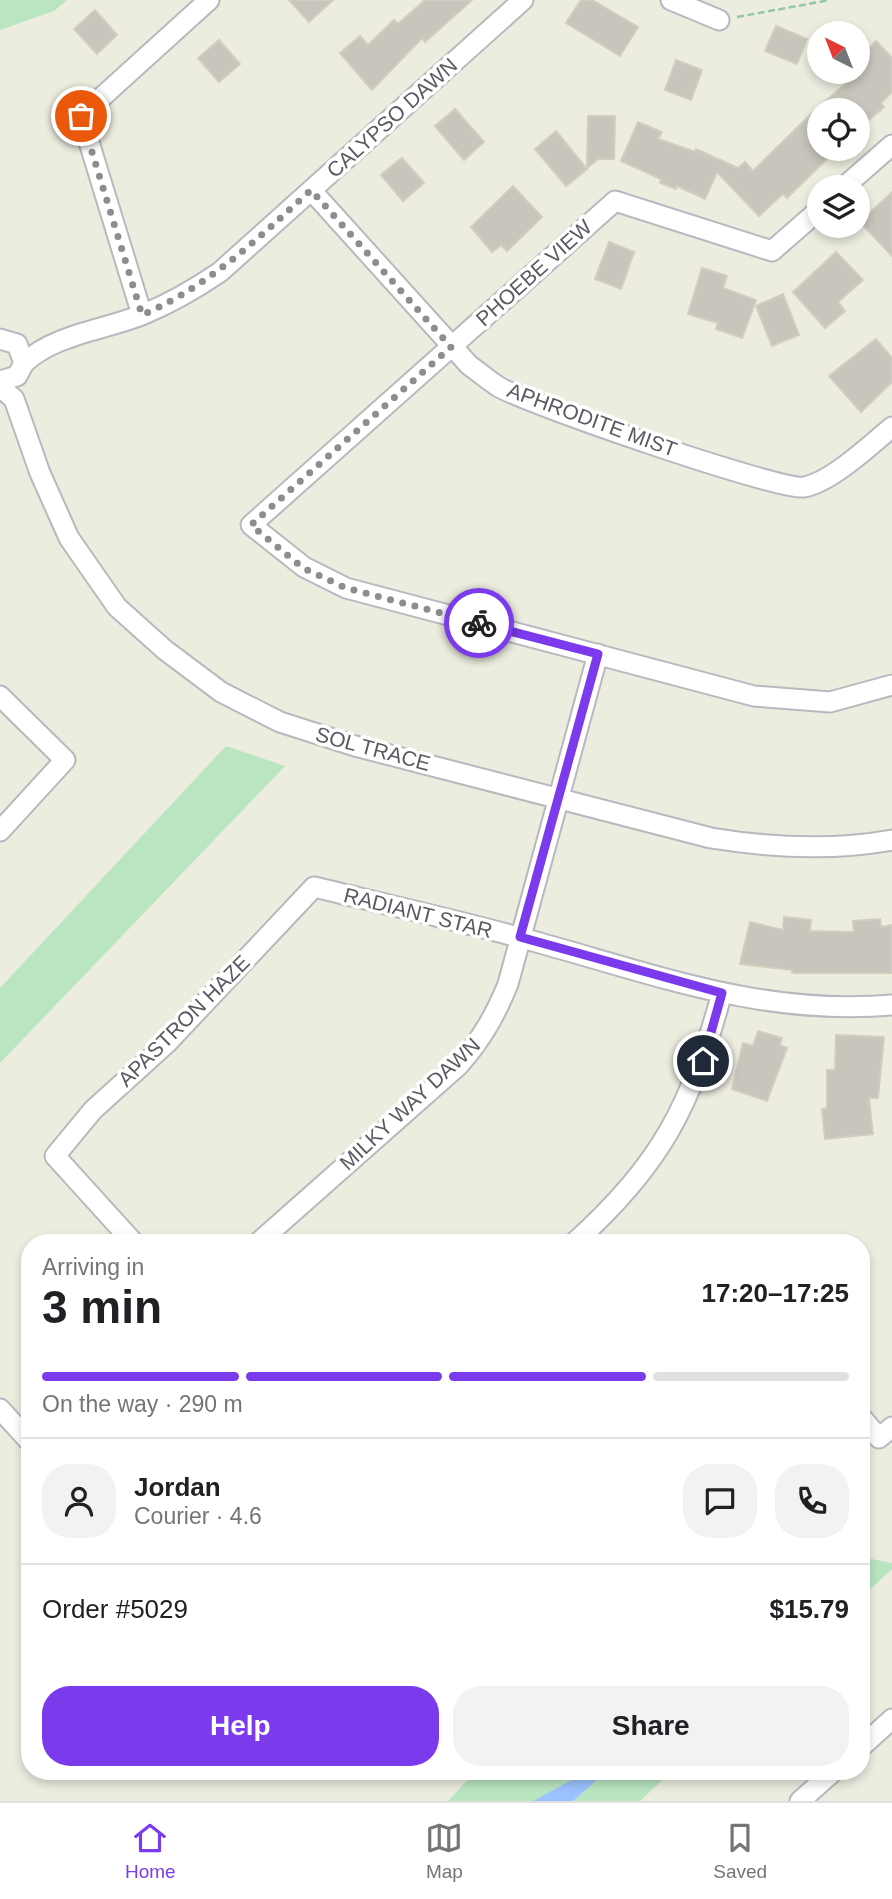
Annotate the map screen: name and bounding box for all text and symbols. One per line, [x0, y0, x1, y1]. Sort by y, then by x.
north arrow [807, 21, 870, 84]
map controls [807, 21, 870, 238]
street label: CALYPSO DAWN [322, 53, 461, 182]
pin [51, 86, 111, 146]
icon: bag [62, 97, 100, 135]
button: locate [807, 98, 870, 161]
button: layers [807, 175, 870, 238]
street label: PHOEBE VIEW [471, 215, 596, 330]
street label: APHRODITE MIST [504, 378, 680, 461]
courier [444, 588, 514, 658]
icon: bike [460, 604, 498, 642]
street label: SOL TRACE [313, 722, 433, 775]
street label: RADIANT STAR [342, 883, 495, 942]
street label: APASTRON HAZE [113, 950, 254, 1091]
pin [673, 1031, 733, 1091]
street label: MILKY WAY DAWN [335, 1033, 484, 1174]
icon: home [684, 1042, 722, 1080]
text: Arriving in [42, 1254, 144, 1280]
text: 17:20–17:25 [702, 1278, 849, 1308]
text: 3 min [42, 1281, 162, 1333]
text: On the way · 290 m [42, 1391, 243, 1417]
button: person [42, 1464, 116, 1538]
button: chat [683, 1464, 757, 1538]
button: phone [775, 1464, 849, 1538]
text: Jordan [134, 1472, 221, 1502]
text: Courier · 4.6 [134, 1503, 262, 1529]
text: Order #5029 [42, 1594, 188, 1624]
text: $15.79 [769, 1594, 849, 1624]
button: Help [42, 1686, 439, 1766]
button: Share [453, 1686, 849, 1766]
tab: Home [125, 1819, 176, 1883]
tab: Map [425, 1819, 463, 1883]
tab: Saved [713, 1819, 767, 1883]

